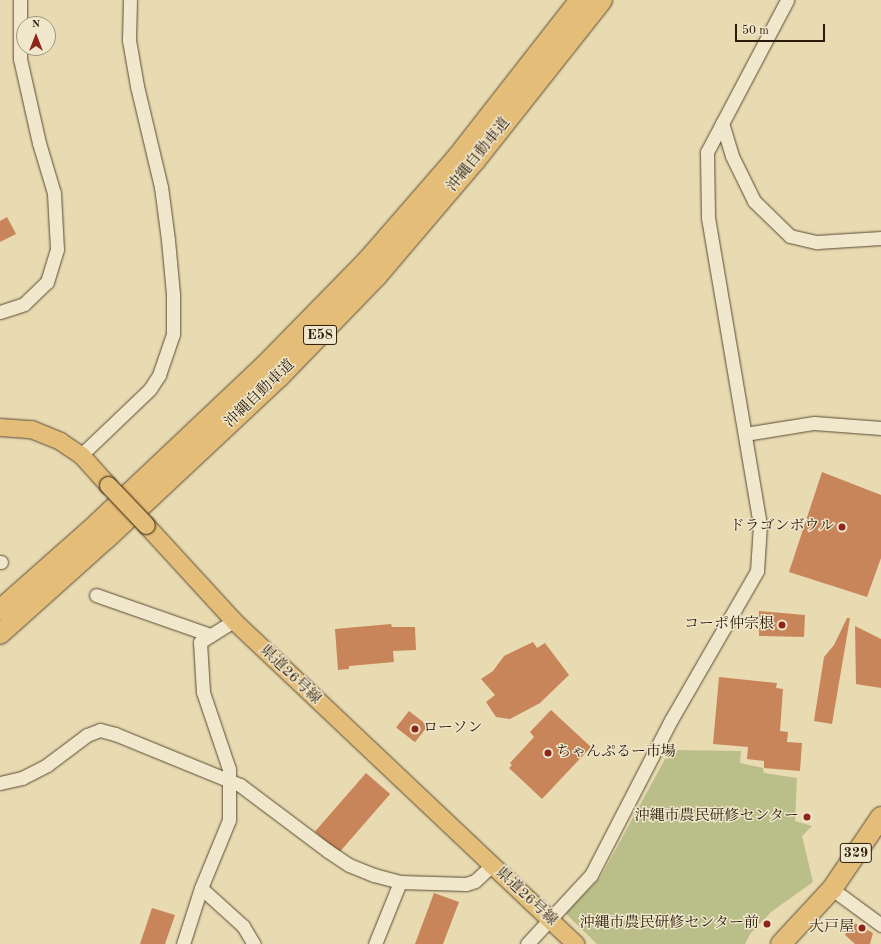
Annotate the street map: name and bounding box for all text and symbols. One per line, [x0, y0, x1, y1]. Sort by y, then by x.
north arrow [16, 16, 56, 56]
scale bar [737, 16, 827, 42]
text: N [32, 19, 40, 30]
text: 50 m [742, 25, 769, 37]
street label: 沖縄自動車道 [444, 114, 514, 196]
road number: E58 [303, 323, 337, 347]
street label: 沖縄自動車道 [221, 356, 299, 432]
place label: ドラゴンボウル [729, 518, 834, 536]
marker: ドラゴンボウル [837, 522, 847, 532]
place label: コーポ仲宗根 [684, 616, 774, 634]
marker: コーポ仲宗根 [777, 620, 787, 630]
street label: 県道26号線 [256, 642, 324, 708]
place label: ローソン [423, 720, 483, 738]
marker: ローソン [410, 724, 420, 734]
place label: ちゃんぷるー市場 [556, 744, 676, 762]
marker: ちゃんぷるー市場 [543, 748, 553, 758]
place label: 沖縄市農民研修センター [634, 808, 799, 826]
marker: 沖縄市農民研修センター [802, 812, 812, 822]
road number: 329 [839, 841, 873, 865]
street label: 県道26号線 [492, 864, 560, 930]
place label: 沖縄市農民研修センター前 [579, 915, 759, 933]
marker: 沖縄市農民研修センター前 [762, 919, 772, 929]
place label: 大戸屋 [809, 919, 854, 937]
marker: 大戸屋 [857, 923, 867, 933]

